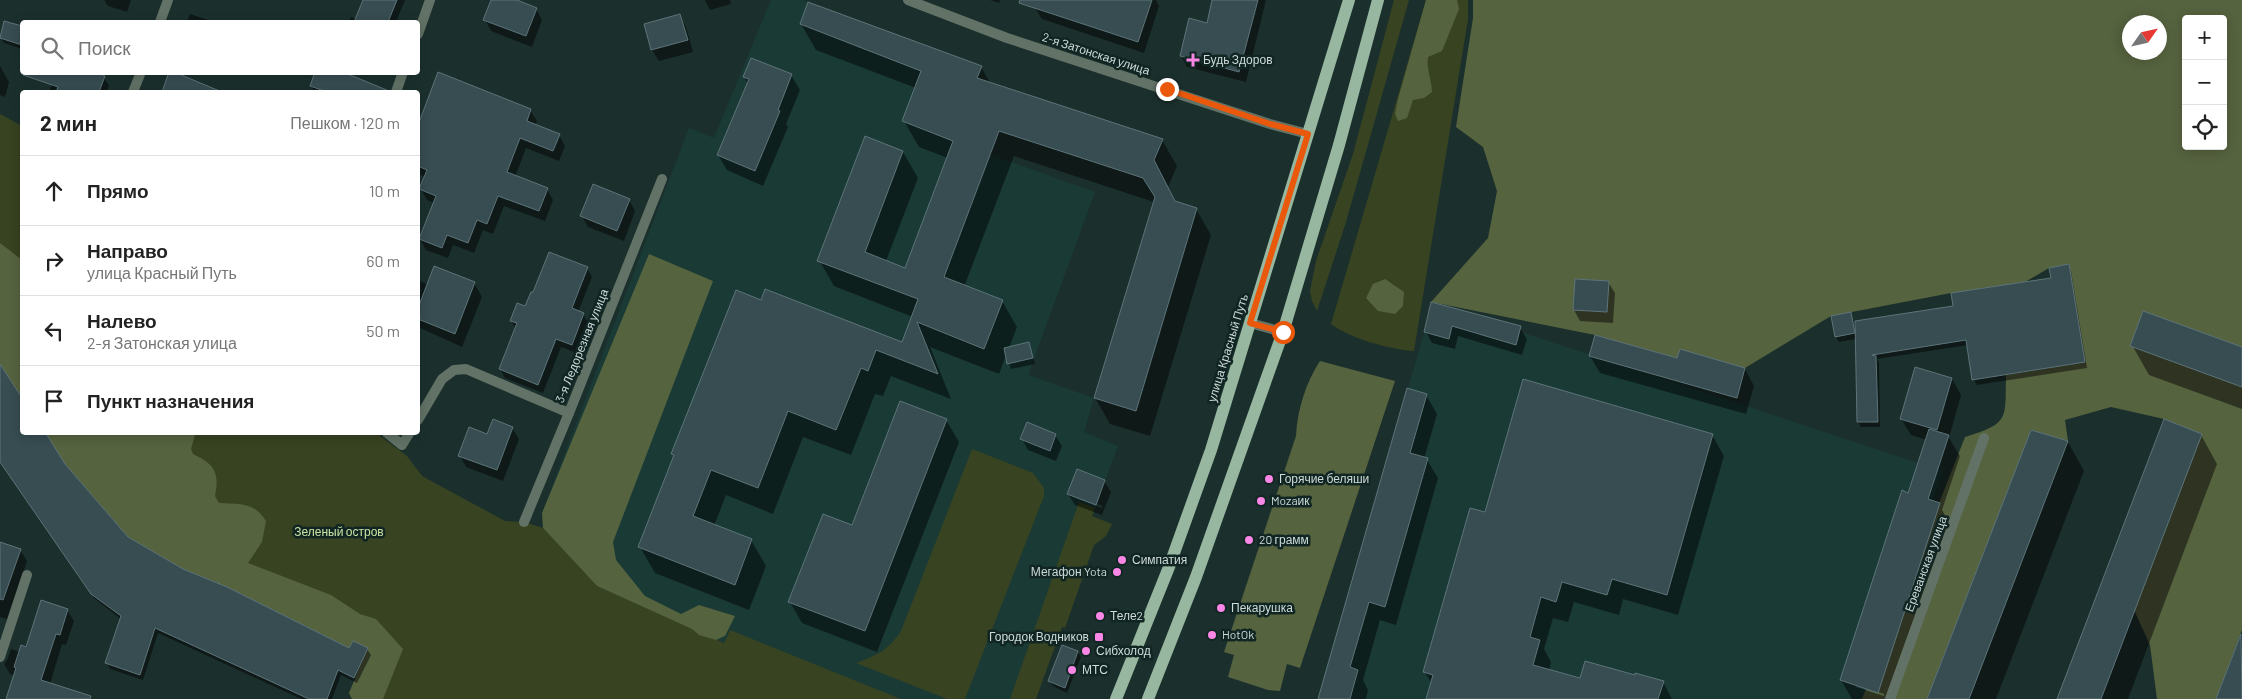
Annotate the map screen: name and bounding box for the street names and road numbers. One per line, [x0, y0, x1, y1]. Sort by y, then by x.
street label: 2-я Затонская улица [1040, 29, 1152, 78]
street label: 3-я Ледорезная улица [552, 286, 611, 405]
street label: улица Красный Путь [1204, 292, 1251, 404]
street label: Ереванская улица [1901, 514, 1950, 614]

